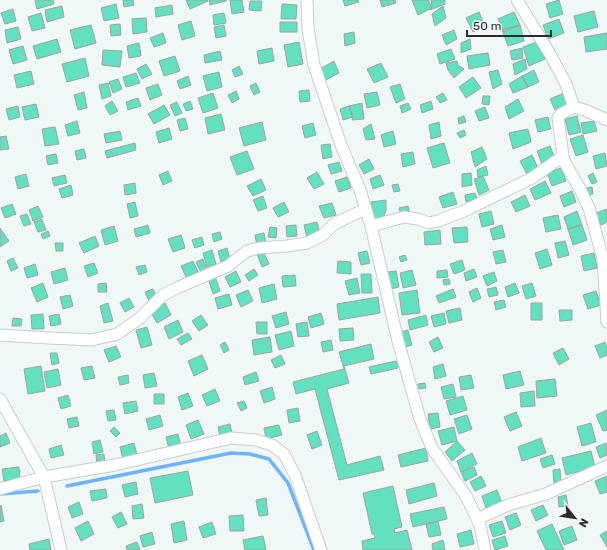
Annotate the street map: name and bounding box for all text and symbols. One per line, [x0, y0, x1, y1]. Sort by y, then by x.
scale bar [467, 12, 551, 38]
text: 50 m [473, 19, 501, 33]
north arrow [555, 498, 595, 538]
text: N [576, 516, 591, 529]

